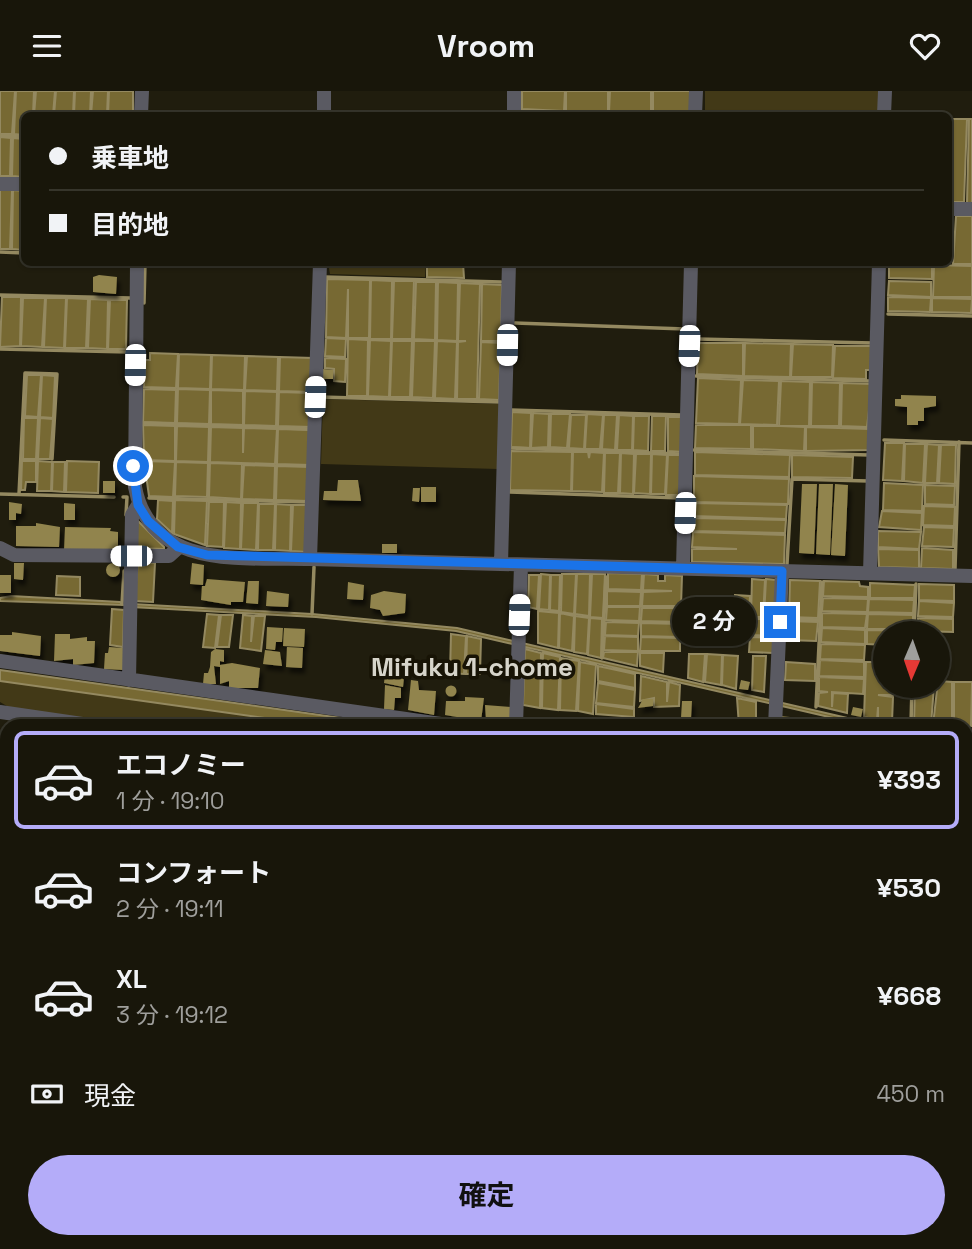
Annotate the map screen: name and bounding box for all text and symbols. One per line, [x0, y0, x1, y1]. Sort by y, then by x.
text: Vroom [437, 26, 535, 66]
icon: menu [28, 27, 66, 65]
icon: heart [906, 27, 944, 65]
text: 乗車地 [91, 141, 169, 175]
text: 目的地 [91, 208, 169, 242]
car [497, 324, 518, 366]
car [678, 325, 701, 367]
car [125, 344, 146, 386]
car [304, 376, 327, 418]
route start [117, 450, 149, 482]
car [674, 492, 697, 534]
car [111, 546, 153, 567]
car [508, 594, 531, 636]
callout: 2 分 [672, 597, 756, 647]
text: 2 分 [693, 606, 735, 636]
route end [764, 606, 796, 638]
north arrow [873, 621, 950, 698]
map controls [873, 621, 950, 698]
district label: Mifuku 1-chome [371, 650, 573, 684]
text: エコノミー [116, 748, 246, 782]
icon: car [32, 749, 95, 812]
text: ¥393 [877, 763, 941, 797]
text: 1 分 · 19:10 [116, 786, 225, 816]
text: コンフォート [116, 856, 271, 890]
icon: car [32, 857, 95, 920]
text: ¥530 [877, 871, 941, 905]
text: 2 分 · 19:11 [116, 894, 224, 924]
text: XL [116, 962, 147, 996]
icon: car [32, 965, 95, 1028]
text: ¥668 [877, 979, 941, 1013]
text: 3 分 · 19:12 [116, 1000, 228, 1030]
icon: cash [28, 1075, 66, 1113]
text: 現金 [84, 1079, 136, 1113]
text: 450 m [876, 1079, 945, 1109]
button: 確定 [28, 1155, 945, 1235]

